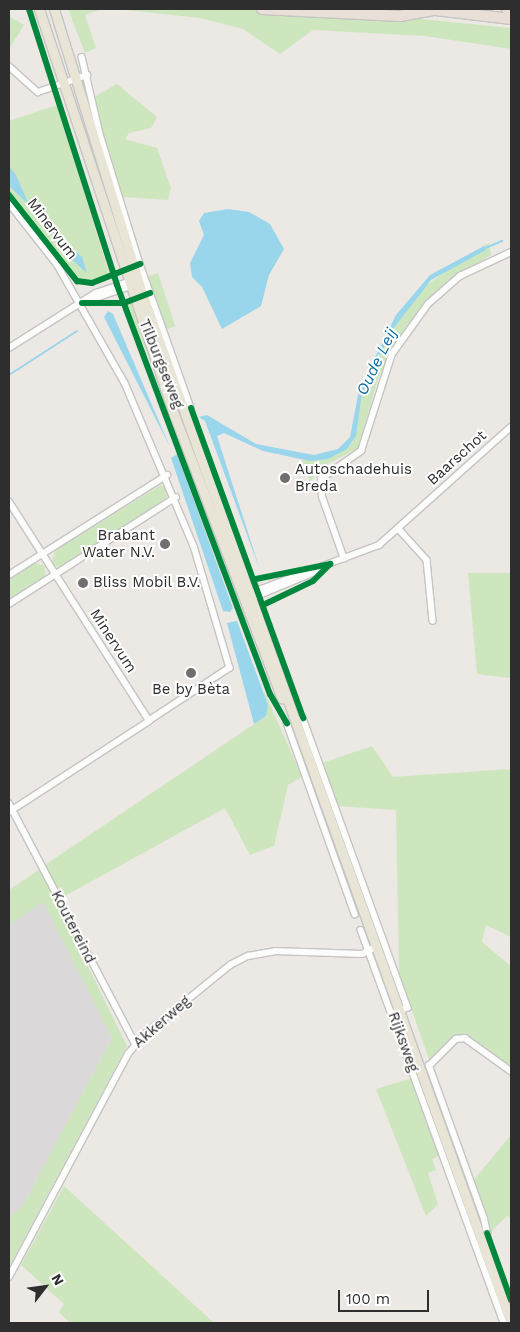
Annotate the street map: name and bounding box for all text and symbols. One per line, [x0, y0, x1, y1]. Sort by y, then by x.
street label: Minervum [23, 195, 81, 263]
street label: Tilburgseweg [135, 317, 187, 411]
water label: Oude Leij [353, 325, 401, 399]
street label: Baarschot [424, 427, 490, 489]
place label: Autoschadehuis Breda [295, 460, 412, 495]
marker: Autoschadehuis Breda [279, 472, 291, 484]
place label: Brabant Water N.V. [82, 526, 155, 561]
marker: Brabant Water N.V. [159, 538, 171, 550]
place label: Bliss Mobil B.V. [93, 574, 201, 592]
marker: Bliss Mobil B.V. [77, 577, 89, 589]
street label: Minervum [86, 606, 140, 676]
marker: Be by Bèta [185, 667, 197, 679]
place label: Be by Bèta [152, 681, 230, 699]
street label: Koutereind [47, 887, 99, 967]
street label: Akkerweg [130, 992, 194, 1052]
street label: Rijksweg [384, 1010, 422, 1074]
north arrow [20, 1262, 70, 1312]
text: N [48, 1271, 68, 1288]
scale bar [340, 1280, 431, 1312]
text: 100 m [346, 1290, 390, 1308]

